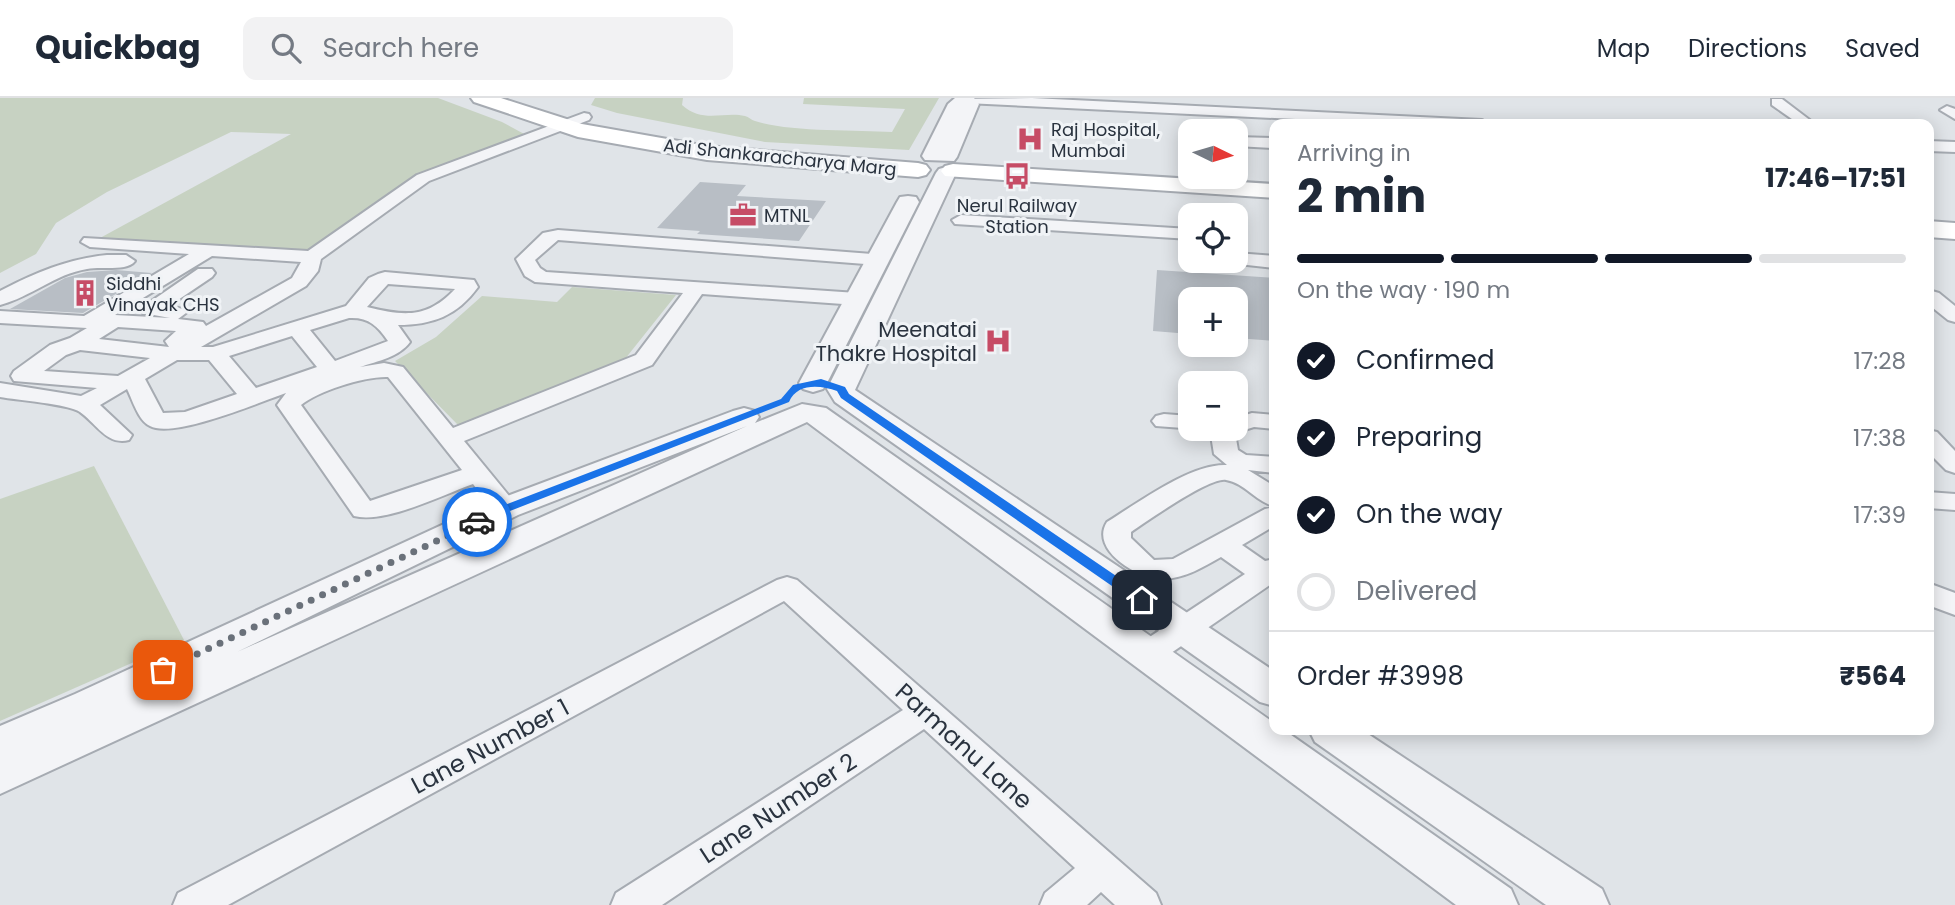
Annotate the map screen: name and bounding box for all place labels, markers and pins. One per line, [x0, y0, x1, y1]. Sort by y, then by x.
place label: Raj Hospital, Mumbai [1051, 117, 1160, 163]
hospital icon: Raj Hospital, Mumbai [1015, 124, 1045, 154]
bus stop icon: Nerul Railway Station [1002, 161, 1032, 191]
place label: Nerul Railway Station [957, 193, 1077, 239]
office icon: MTNL [728, 200, 758, 230]
place label: MTNL [764, 203, 810, 228]
place label: Siddhi Vinayak CHS [106, 271, 220, 317]
building icon: Siddhi Vinayak CHS [70, 278, 100, 308]
place label: Meenatai Thakre Hospital [815, 315, 977, 368]
hospital icon: Meenatai Thakre Hospital [983, 326, 1013, 356]
pin [1112, 570, 1172, 630]
pin [133, 640, 193, 700]

